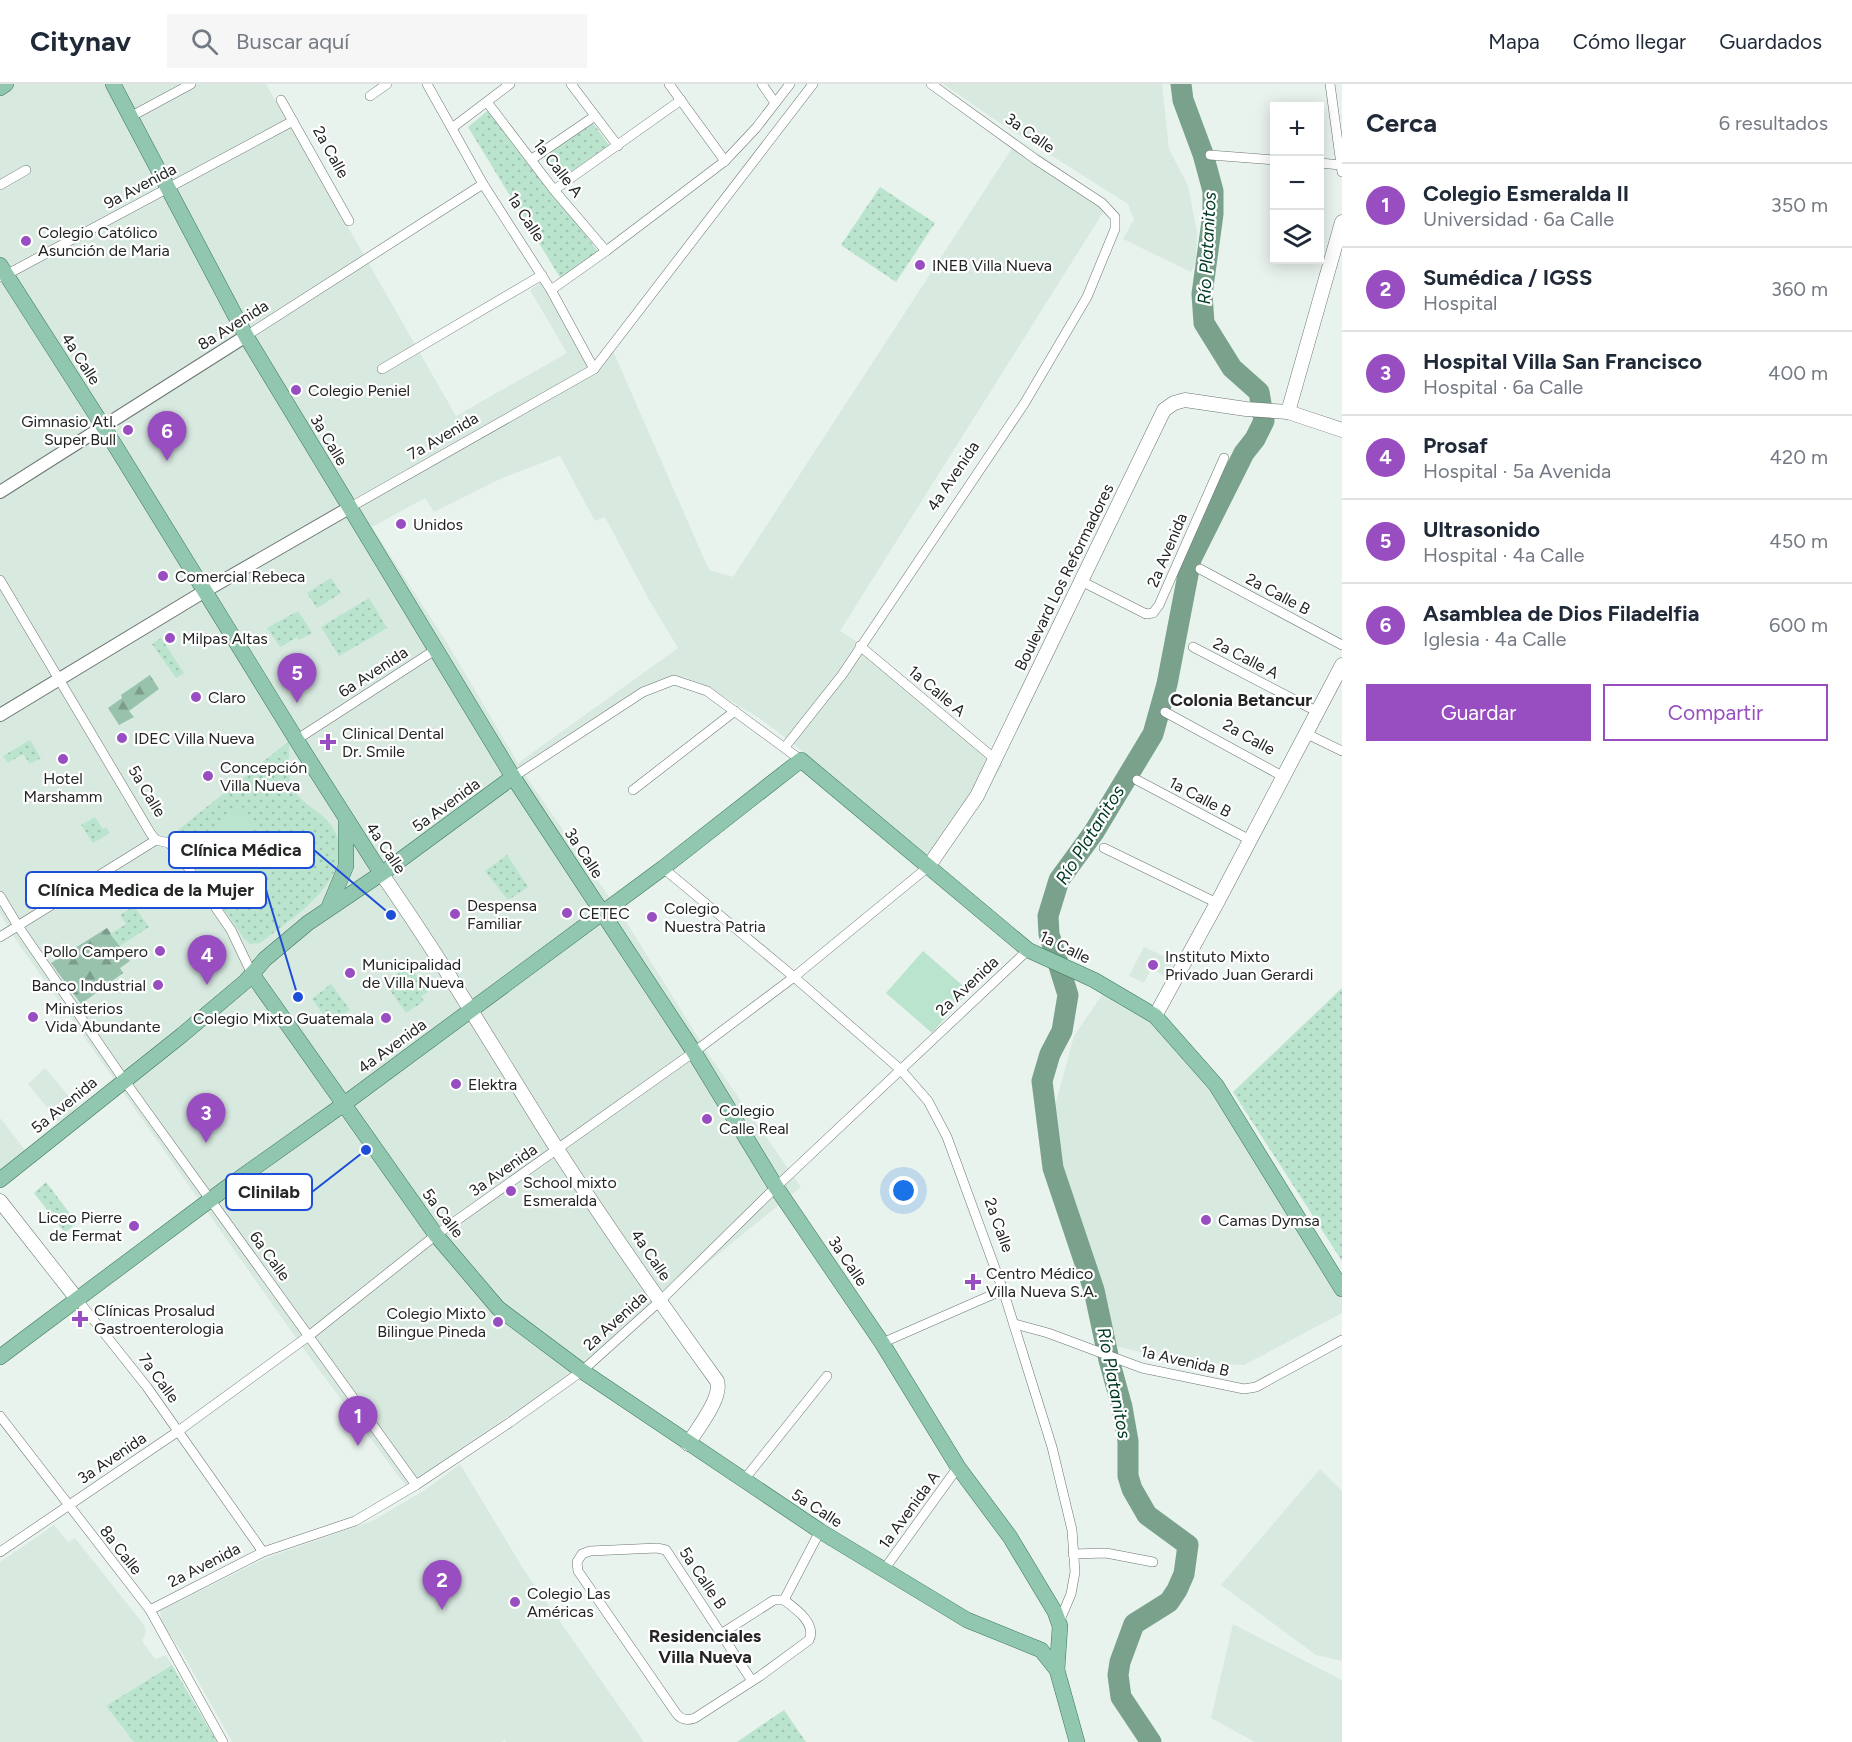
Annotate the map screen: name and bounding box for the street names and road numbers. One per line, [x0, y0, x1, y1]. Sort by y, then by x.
street label: 3a Calle [1001, 109, 1059, 157]
street label: 2a Calle [309, 123, 353, 182]
street label: 1a Calle A [529, 135, 587, 201]
street label: 9a Avenida [101, 159, 179, 213]
street label: 1a Calle [503, 189, 549, 245]
street label: 8a Avenida [194, 296, 272, 354]
street label: 4a Calle [57, 330, 105, 389]
street label: 7a Avenida [404, 408, 482, 464]
street label: 3a Calle [306, 411, 352, 469]
street label: 4a Avenida [923, 438, 983, 514]
street label: Boulevard Los Reformadores [1010, 481, 1118, 673]
street label: 2a Avenida [1143, 510, 1191, 590]
street label: 2a Calle B [1243, 569, 1314, 619]
street label: 2a Calle A [1210, 633, 1282, 683]
street label: 6a Avenida [335, 643, 411, 701]
street label: 1a Calle A [904, 662, 970, 721]
street label: 2a Calle [1220, 715, 1279, 759]
street label: 5a Calle [124, 762, 170, 820]
street label: 1a Calle B [1166, 773, 1235, 821]
street label: 5a Avenida [408, 774, 484, 836]
street label: 4a Calle [362, 819, 410, 877]
street label: 3a Calle [561, 824, 607, 882]
street label: 1a Calle [1036, 927, 1094, 968]
street label: 2a Avenida [932, 952, 1002, 1020]
street label: 4a Avenida [354, 1015, 430, 1077]
street label: 5a Avenida [27, 1073, 101, 1137]
street label: 3a Avenida [465, 1140, 541, 1200]
street label: 5a Calle [418, 1185, 468, 1242]
street label: 2a Calle [980, 1195, 1018, 1255]
street label: 4a Calle [627, 1226, 675, 1284]
street label: 6a Calle [246, 1228, 294, 1285]
street label: 3a Calle [824, 1232, 872, 1290]
street label: 2a Avenida [579, 1288, 651, 1354]
street label: 1a Avenida B [1139, 1342, 1231, 1380]
street label: 7a Calle [135, 1350, 183, 1407]
street label: 3a Avenida [74, 1428, 150, 1488]
street label: 1a Avenida A [875, 1467, 944, 1552]
street label: 5a Calle [788, 1485, 846, 1532]
street label: 8a Calle [96, 1522, 146, 1579]
street label: 2a Avenida [165, 1539, 243, 1591]
street label: 5a Calle B [675, 1543, 731, 1613]

